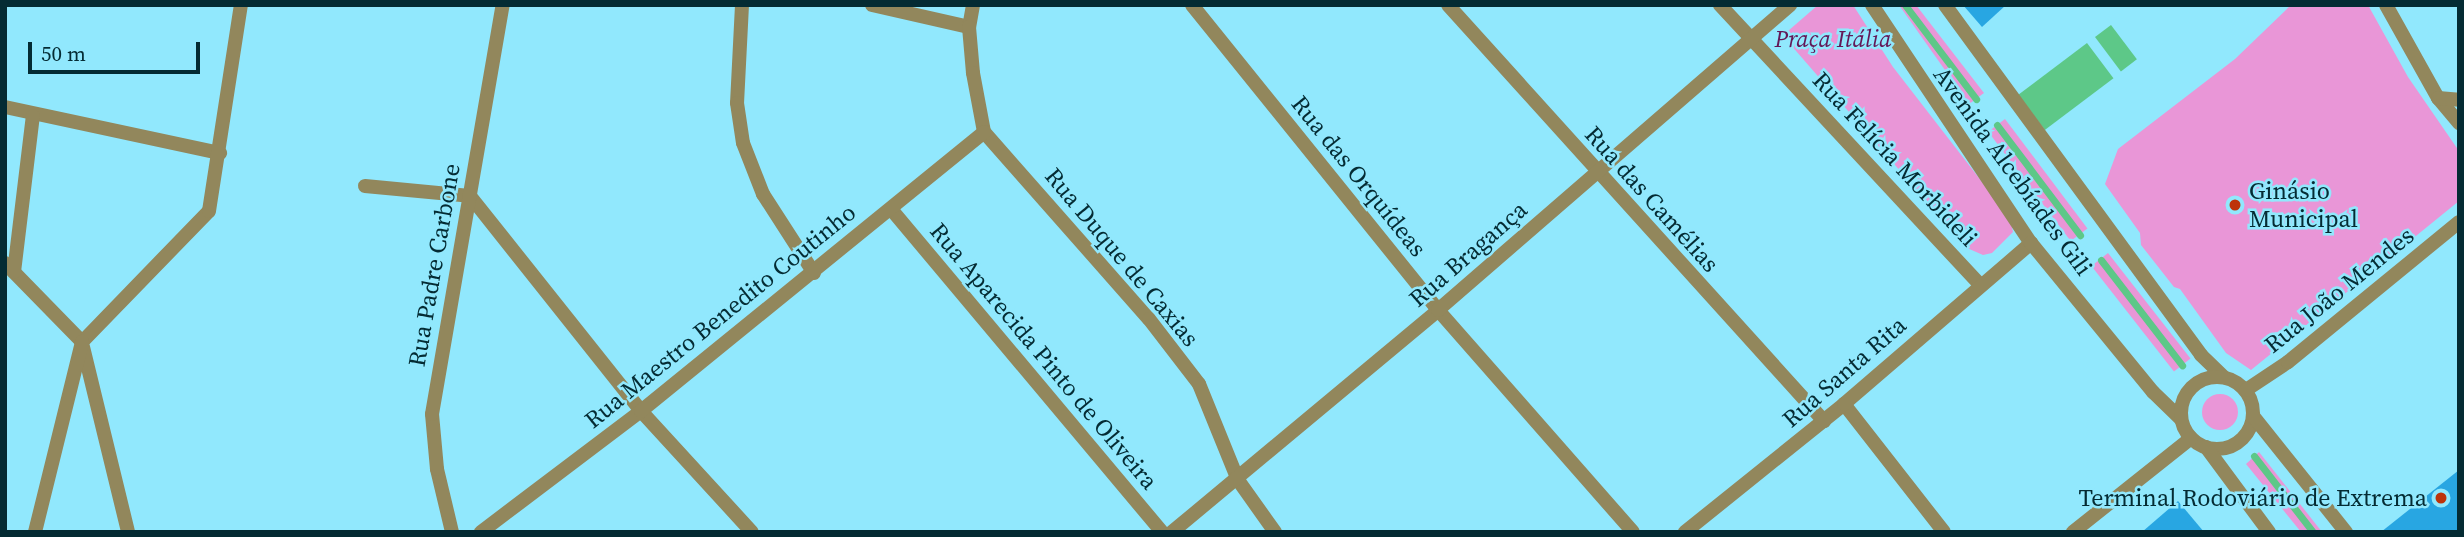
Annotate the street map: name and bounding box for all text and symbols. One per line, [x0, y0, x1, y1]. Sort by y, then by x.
park label: Praça Itália [1774, 25, 1892, 53]
scale bar [32, 28, 203, 72]
text: 50 m [41, 39, 86, 68]
street label: Avenida Alcebíades Gili [1928, 61, 2098, 281]
street label: Rua Felícia Morbideli [1807, 66, 1983, 252]
street label: Rua das Orquídeas [1285, 90, 1433, 262]
street label: Rua das Camélias [1579, 120, 1725, 278]
street label: Rua Padre Carbone [402, 161, 466, 369]
street label: Rua Duque de Caxias [1039, 162, 1205, 352]
place label: Ginásio Municipal [2249, 177, 2358, 233]
street label: Rua Bragança [1403, 195, 1533, 313]
marker: Ginásio Municipal [2227, 197, 2243, 213]
street label: Rua Maestro Benedito Coutinho [579, 198, 861, 434]
street label: Rua Aparecida Pinto de Oliveira [924, 217, 1164, 495]
street label: Rua João Mendes [2258, 221, 2420, 359]
street label: Rua Santa Rita [1776, 310, 1912, 434]
place label: Terminal Rodoviário de Extrema [2078, 484, 2427, 512]
marker: Terminal Rodoviário de Extrema [2433, 490, 2449, 506]

